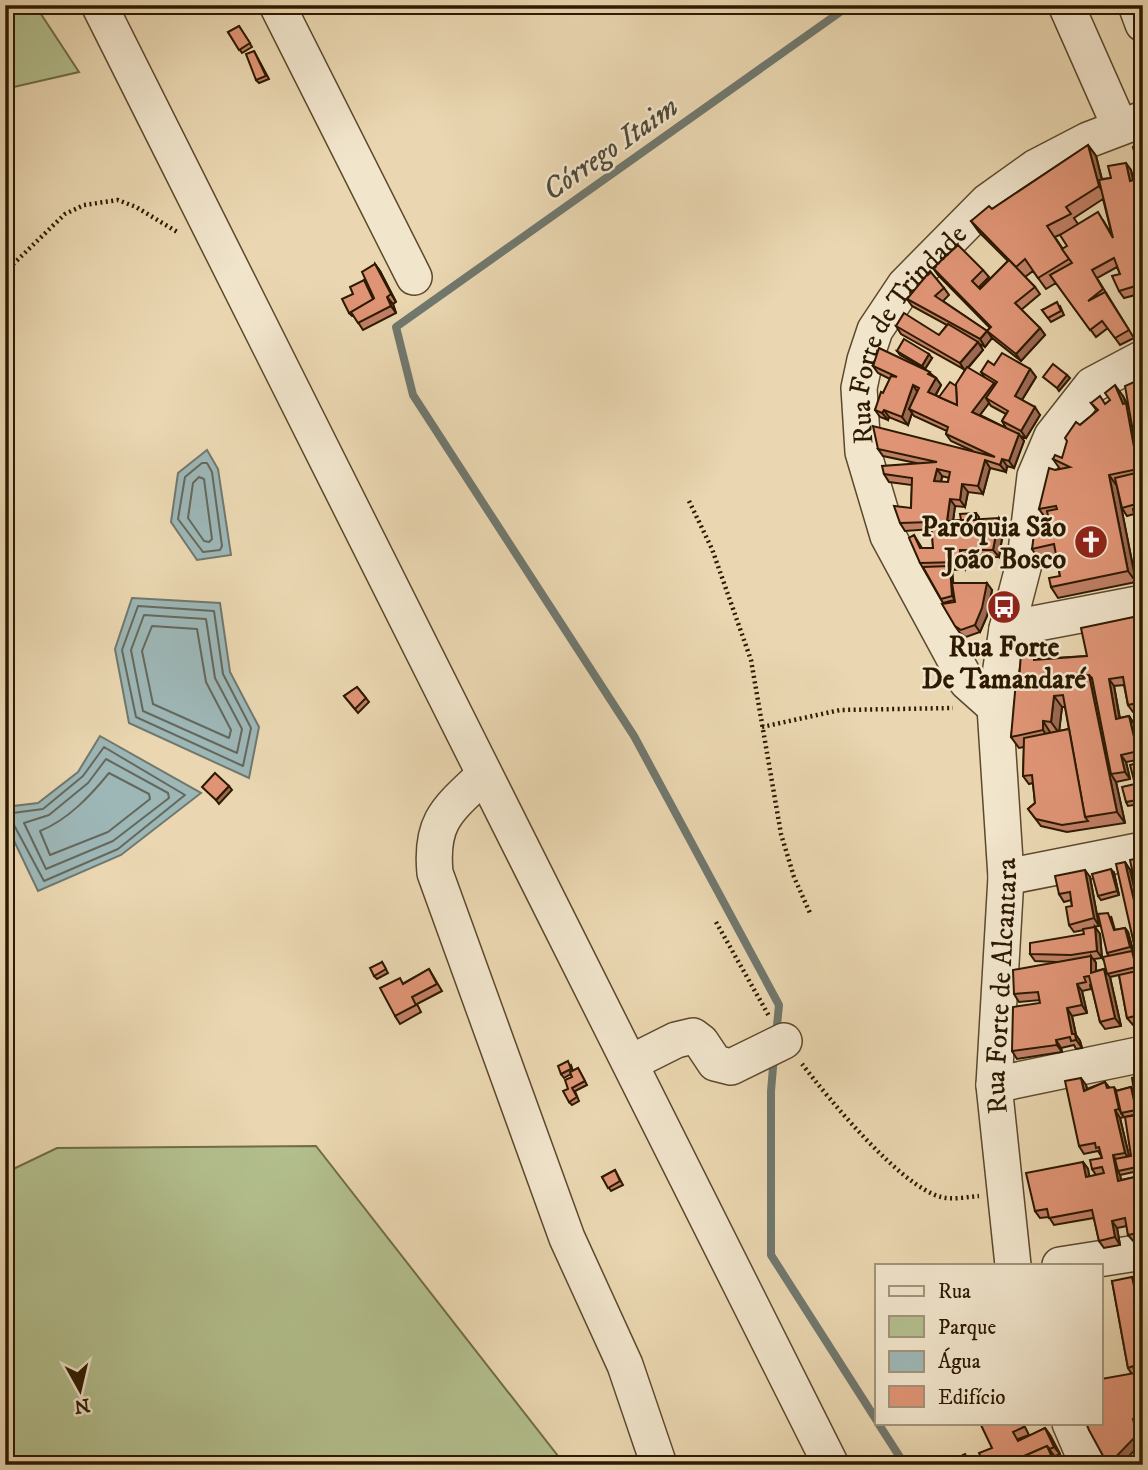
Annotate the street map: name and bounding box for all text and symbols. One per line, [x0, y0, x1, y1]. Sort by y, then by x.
water label: Córrego Itaim [536, 89, 686, 209]
street label: Rua Forte de Trindade [842, 217, 974, 445]
place label: Paróquia São João Bosco [921, 510, 1066, 577]
church icon: Paróquia São João Bosco [1072, 523, 1110, 561]
bus stop icon: Rua Forte De Tamandaré [985, 588, 1023, 626]
place label: Rua Forte De Tamandaré [922, 630, 1087, 697]
street label: Rua Forte de Alcantara [978, 857, 1025, 1116]
legend [875, 1264, 1102, 1424]
text: Rua [938, 1279, 971, 1305]
text: Parque [938, 1315, 996, 1341]
text: Água [938, 1347, 981, 1375]
north arrow [46, 1354, 116, 1424]
text: Edifício [938, 1385, 1006, 1411]
text: N [72, 1393, 91, 1418]

